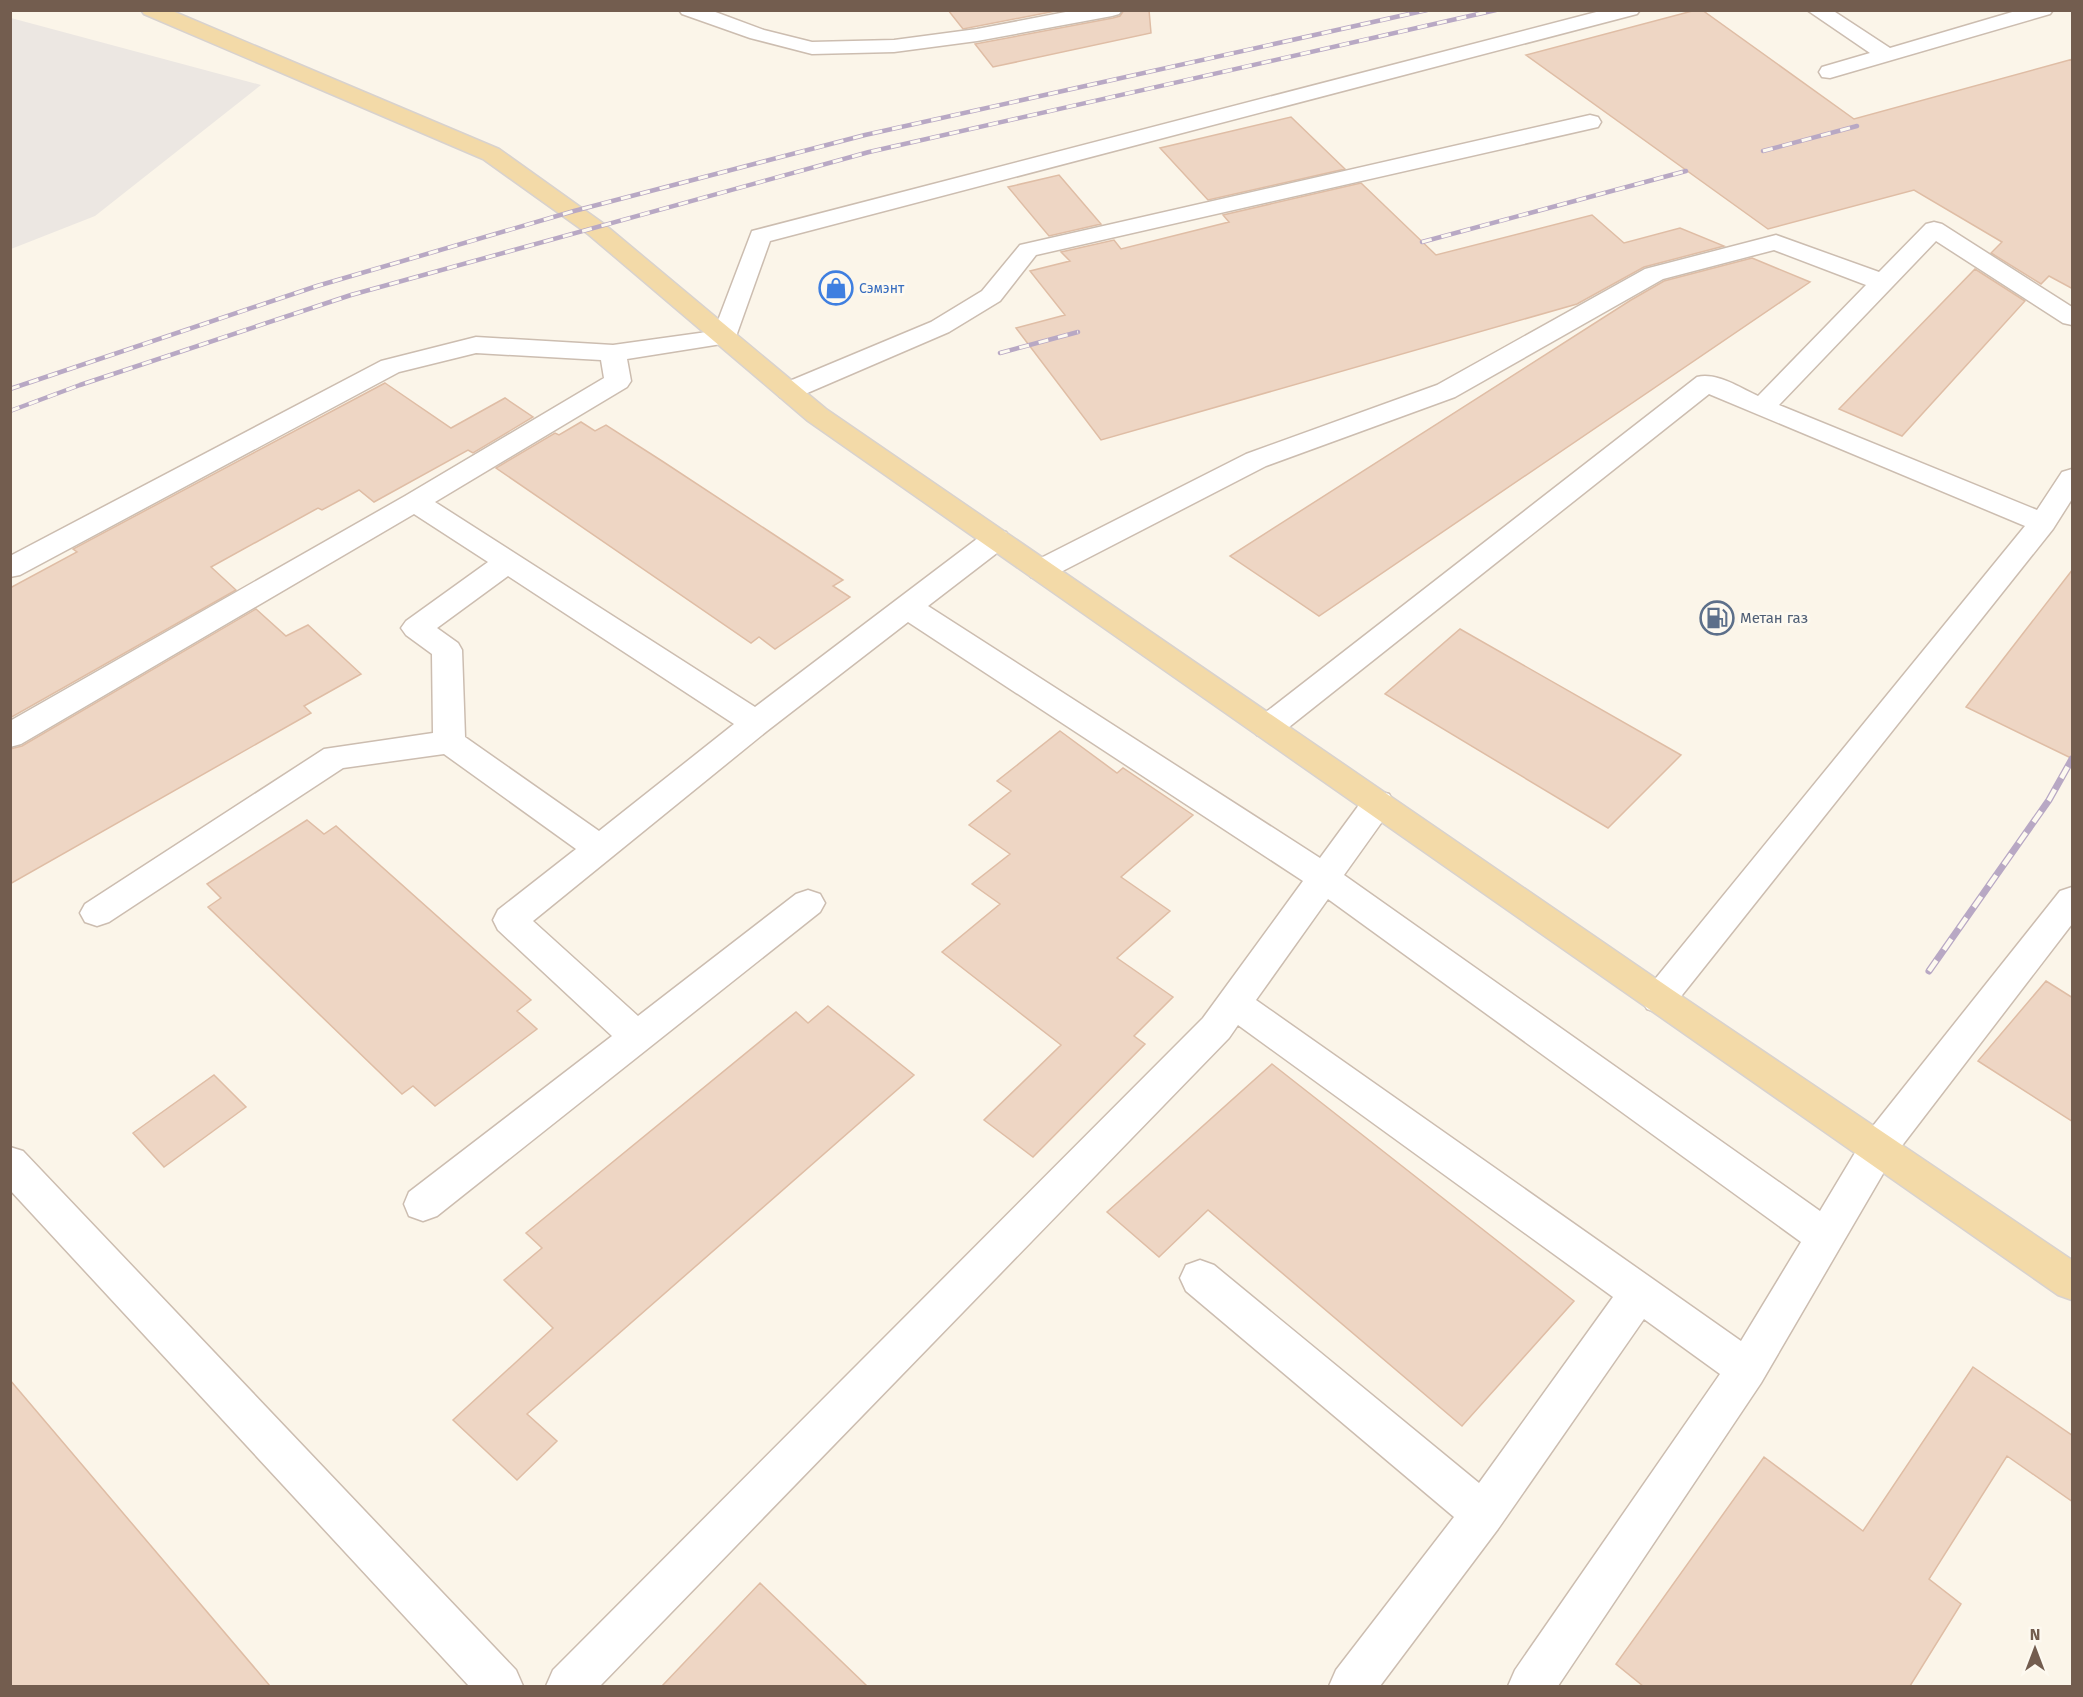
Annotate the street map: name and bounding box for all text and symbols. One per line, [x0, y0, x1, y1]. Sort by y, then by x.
shop icon: Сэмэнт [818, 270, 854, 306]
place label: Сэмэнт [859, 280, 905, 297]
fuel station icon: Метан газ [1699, 600, 1735, 636]
place label: Метан газ [1740, 609, 1808, 627]
north arrow [2005, 1619, 2065, 1679]
text: N [2030, 1625, 2040, 1644]

